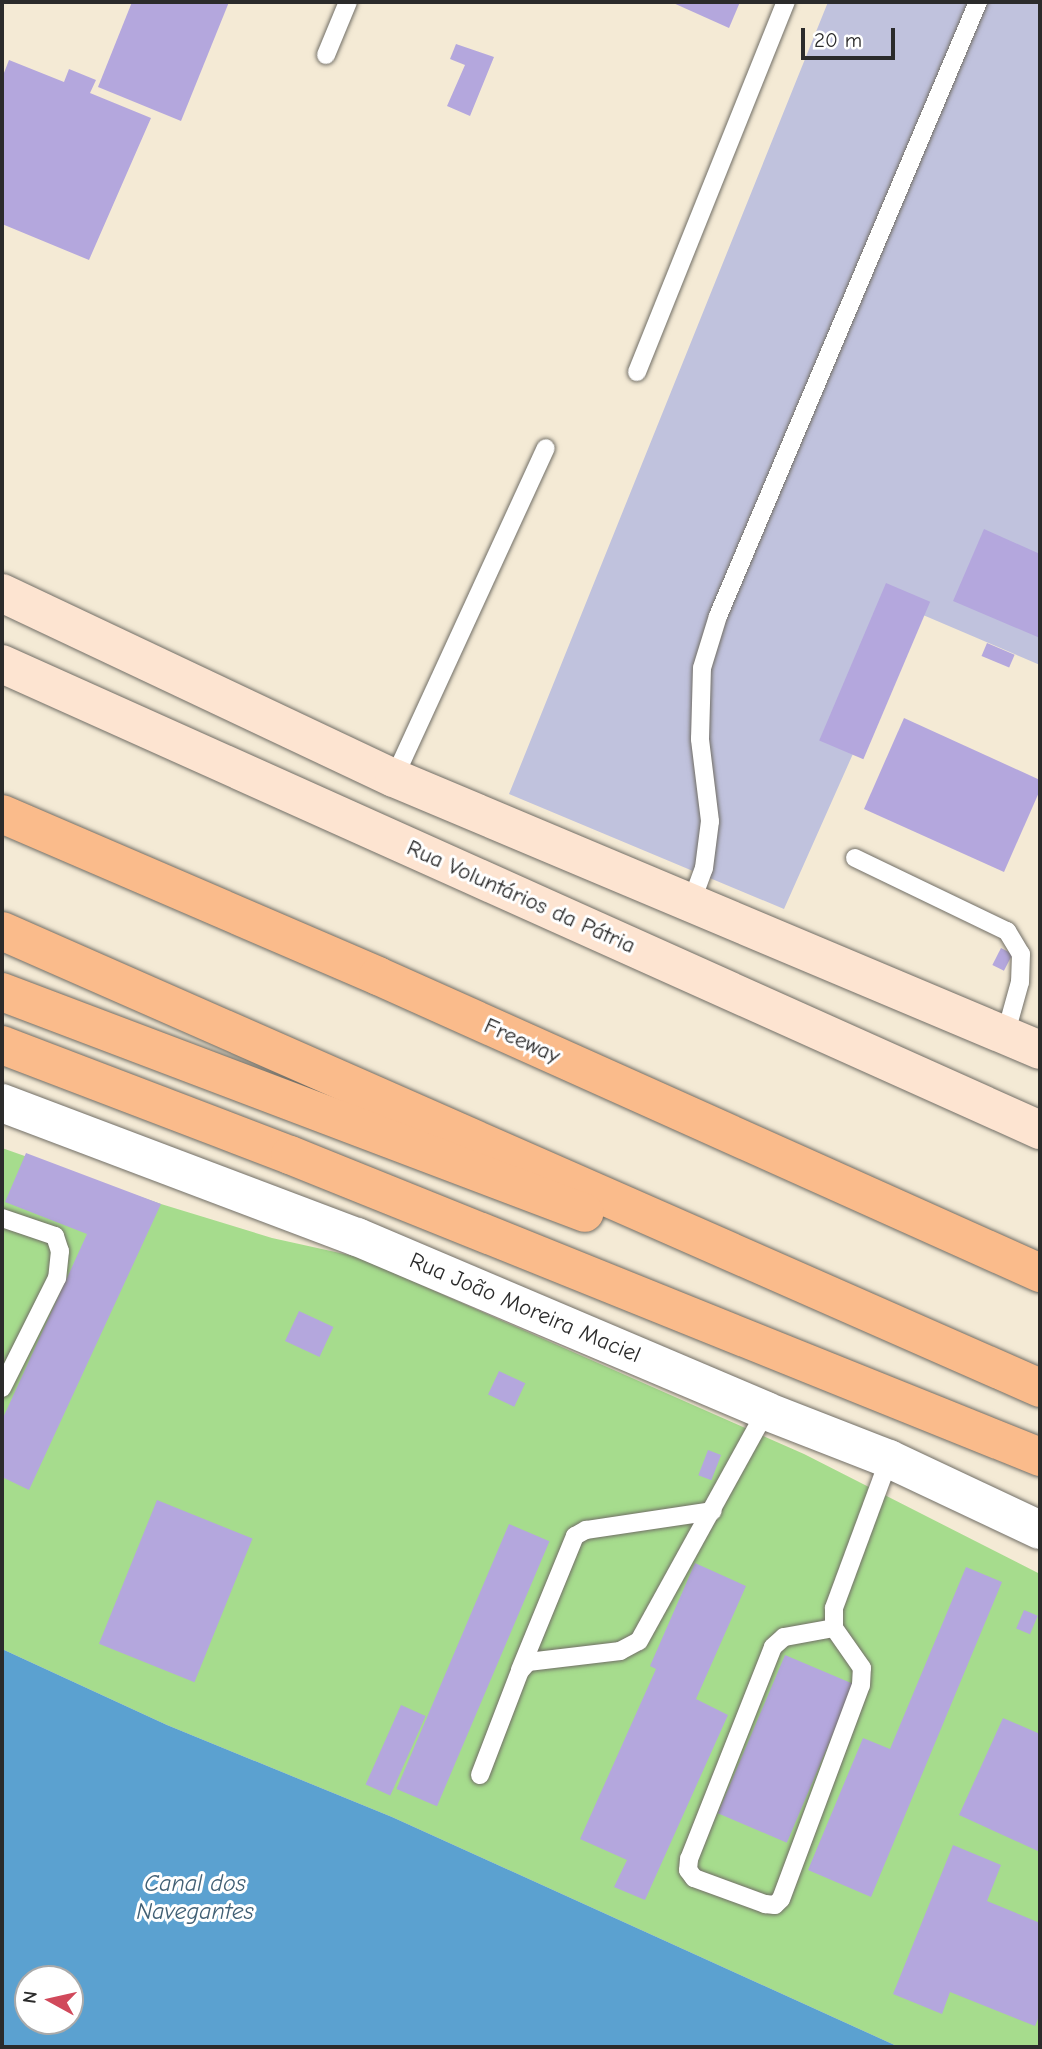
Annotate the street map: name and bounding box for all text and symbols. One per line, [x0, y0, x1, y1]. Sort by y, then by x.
scale bar [804, 14, 898, 58]
text: 20 m [814, 28, 862, 52]
street label: Rua Voluntários da Pátria [402, 834, 640, 960]
street label: Freeway [480, 1012, 564, 1070]
street label: Rua João Moreira Maciel [405, 1247, 645, 1369]
water label: Canal dos Navegantes [136, 1870, 254, 1926]
north arrow [14, 1965, 84, 2035]
text: N [18, 1990, 42, 2005]

